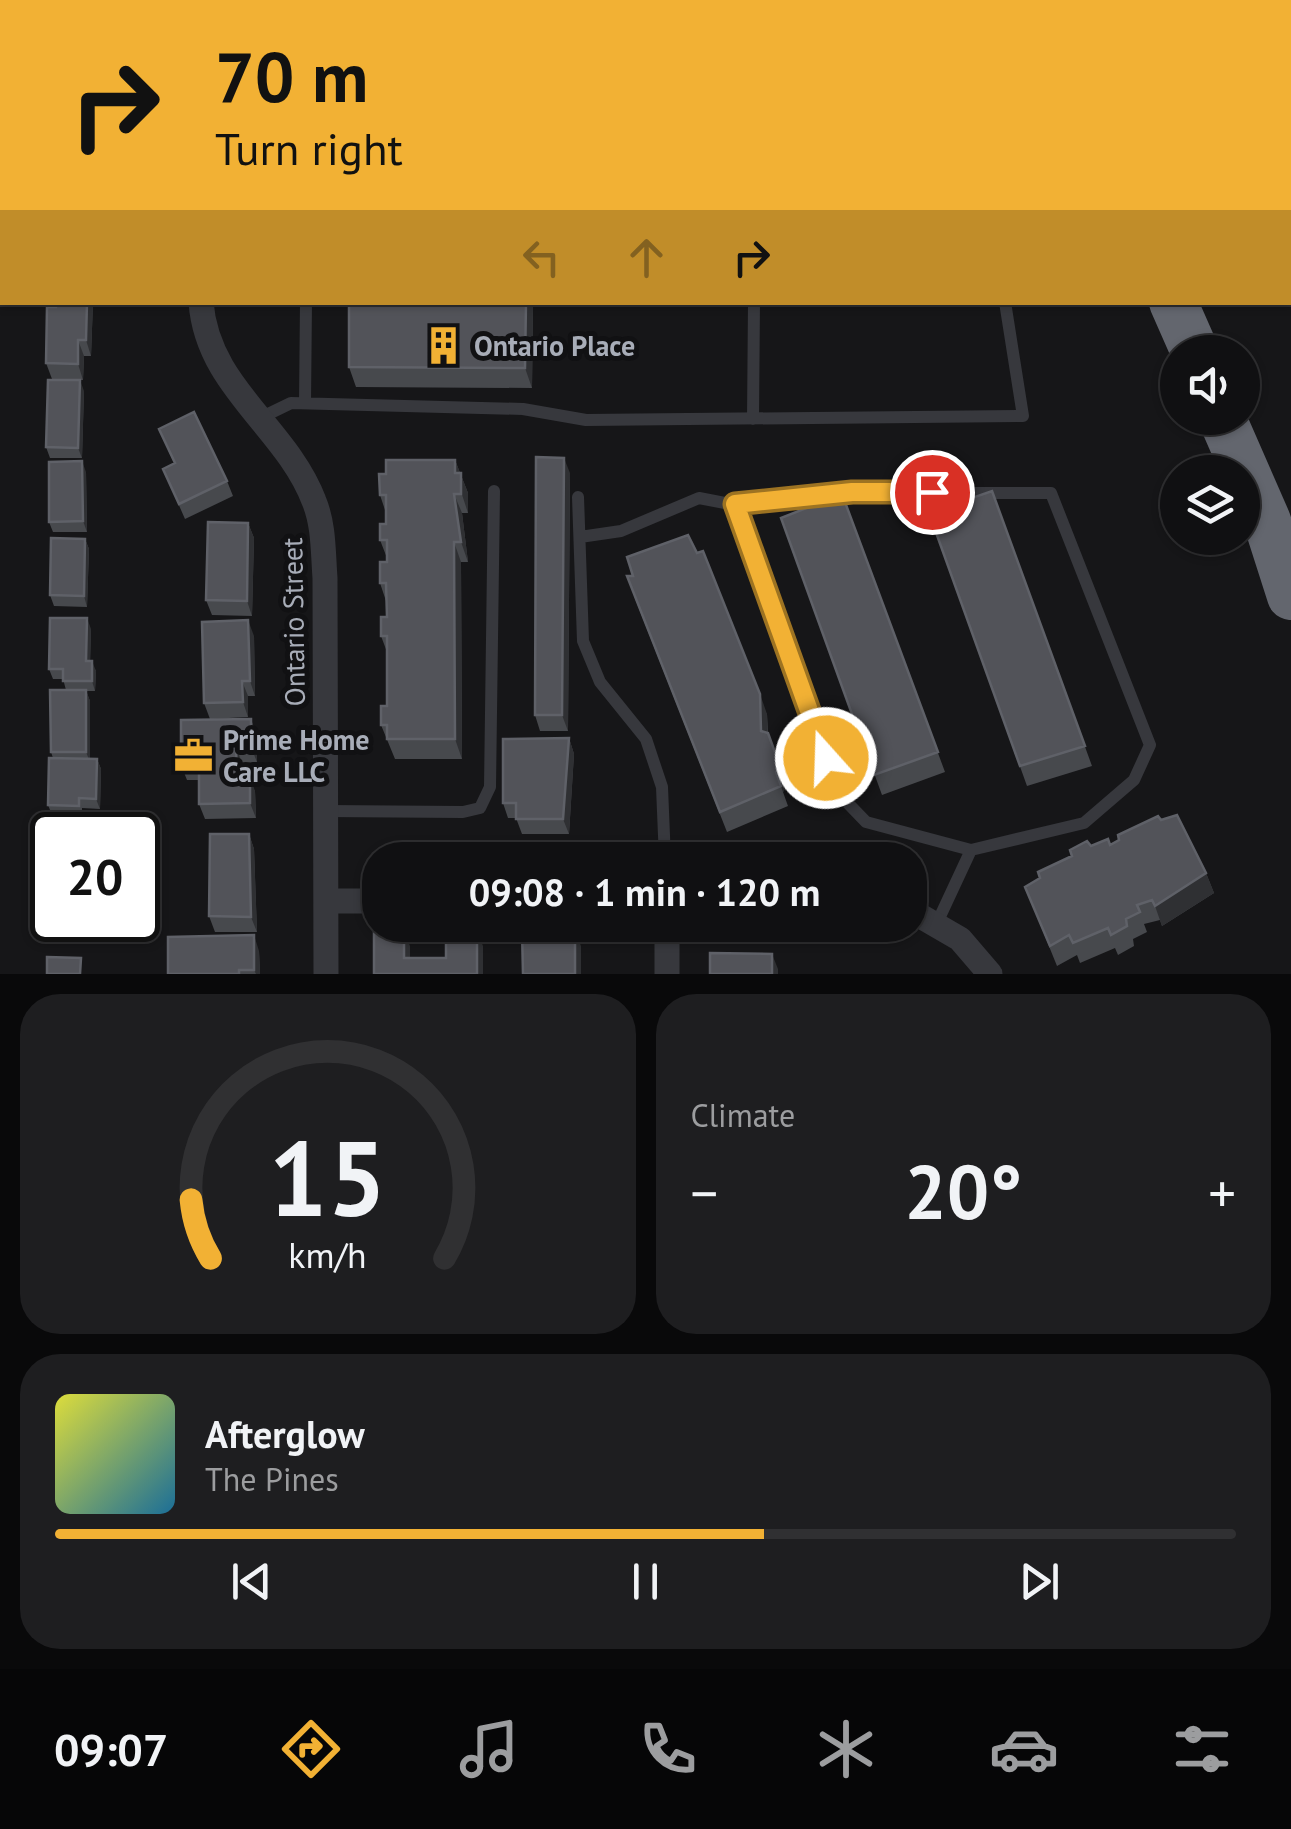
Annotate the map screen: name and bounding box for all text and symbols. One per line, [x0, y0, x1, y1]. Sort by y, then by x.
text: 70 m [215, 31, 368, 121]
icon: right [50, 40, 180, 170]
text: Turn right [215, 119, 403, 177]
icon: left [514, 230, 569, 285]
icon: ahead [619, 230, 674, 285]
icon: right [724, 230, 779, 285]
building icon: Ontario Place [423, 324, 465, 366]
place label: Ontario Place [474, 327, 635, 364]
map controls [1160, 335, 1260, 555]
button: sound [1160, 335, 1260, 435]
pin [890, 450, 975, 535]
button: layers [1160, 455, 1260, 555]
icon: arrive [905, 465, 960, 520]
street label: Ontario Street [273, 537, 313, 707]
position arrow [774, 706, 878, 810]
place label: Prime Home Care LLC [223, 721, 369, 790]
office icon: Prime Home Care LLC [172, 734, 214, 776]
speed limit sign: 20 [30, 812, 160, 942]
text: 09:08 · 1 min · 120 m [469, 867, 820, 916]
text: Climate [691, 1094, 795, 1136]
text: 15 [269, 1110, 387, 1245]
text: 20° [904, 1143, 1022, 1240]
text: − [691, 1157, 718, 1228]
text: + [1208, 1157, 1236, 1228]
text: km/h [289, 1232, 367, 1278]
text: Afterglow [205, 1409, 365, 1458]
text: The Pines [205, 1458, 339, 1500]
icon: previous [224, 1554, 279, 1609]
icon: pause [618, 1554, 673, 1609]
icon: next [1012, 1554, 1067, 1609]
icon: directions [276, 1714, 346, 1784]
icon: music [454, 1714, 524, 1784]
icon: phone [633, 1714, 703, 1784]
icon: climate [811, 1714, 881, 1784]
icon: car [989, 1714, 1059, 1784]
icon: filters [1167, 1714, 1237, 1784]
text: 09:07 [54, 1720, 168, 1778]

